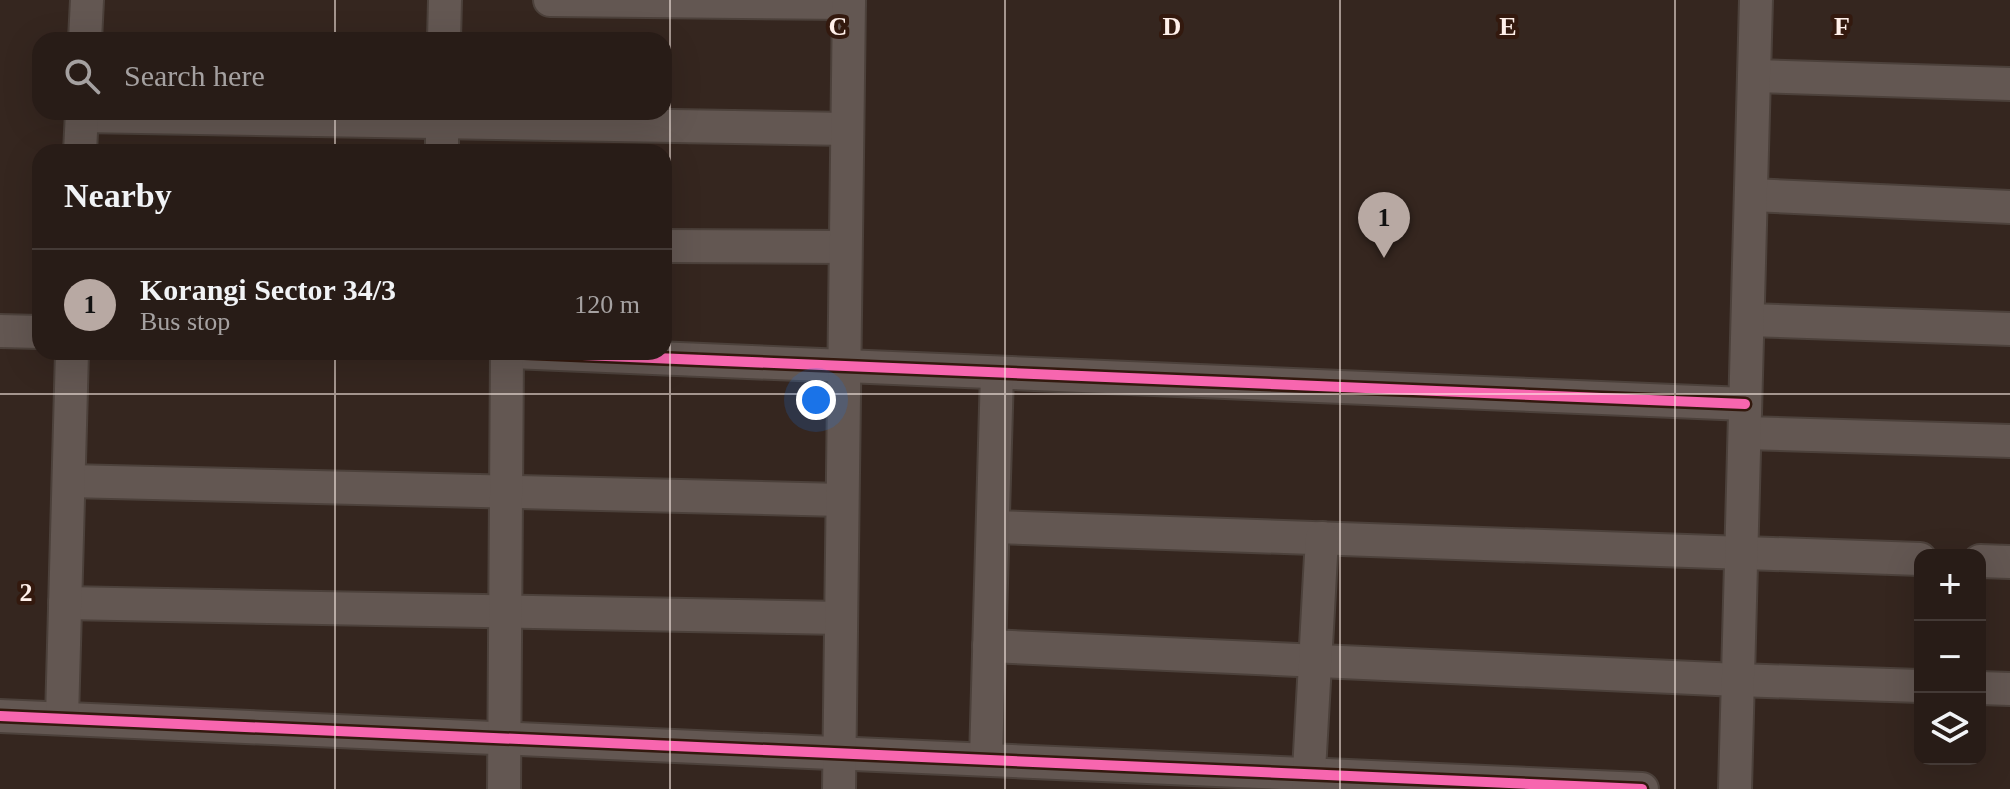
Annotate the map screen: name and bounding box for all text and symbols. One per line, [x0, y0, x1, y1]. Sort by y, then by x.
text: C [829, 12, 847, 41]
text: D [1163, 12, 1181, 41]
text: E [1499, 12, 1517, 41]
text: F [1834, 12, 1850, 41]
search box [32, 32, 672, 120]
icon: search [60, 54, 104, 98]
text: Search here [124, 59, 265, 92]
text: Nearby [64, 177, 172, 214]
pin: 1 [1358, 192, 1410, 258]
text: Korangi Sector 34/3 [140, 273, 396, 306]
text: 1 [84, 290, 97, 319]
text: 120 m [574, 290, 640, 319]
text: Bus stop [140, 307, 230, 336]
your location [796, 380, 836, 420]
map controls [1914, 549, 1986, 765]
button: + [1914, 549, 1986, 621]
text: 2 [20, 578, 33, 607]
button: − [1914, 621, 1986, 693]
button: layers [1914, 693, 1986, 765]

